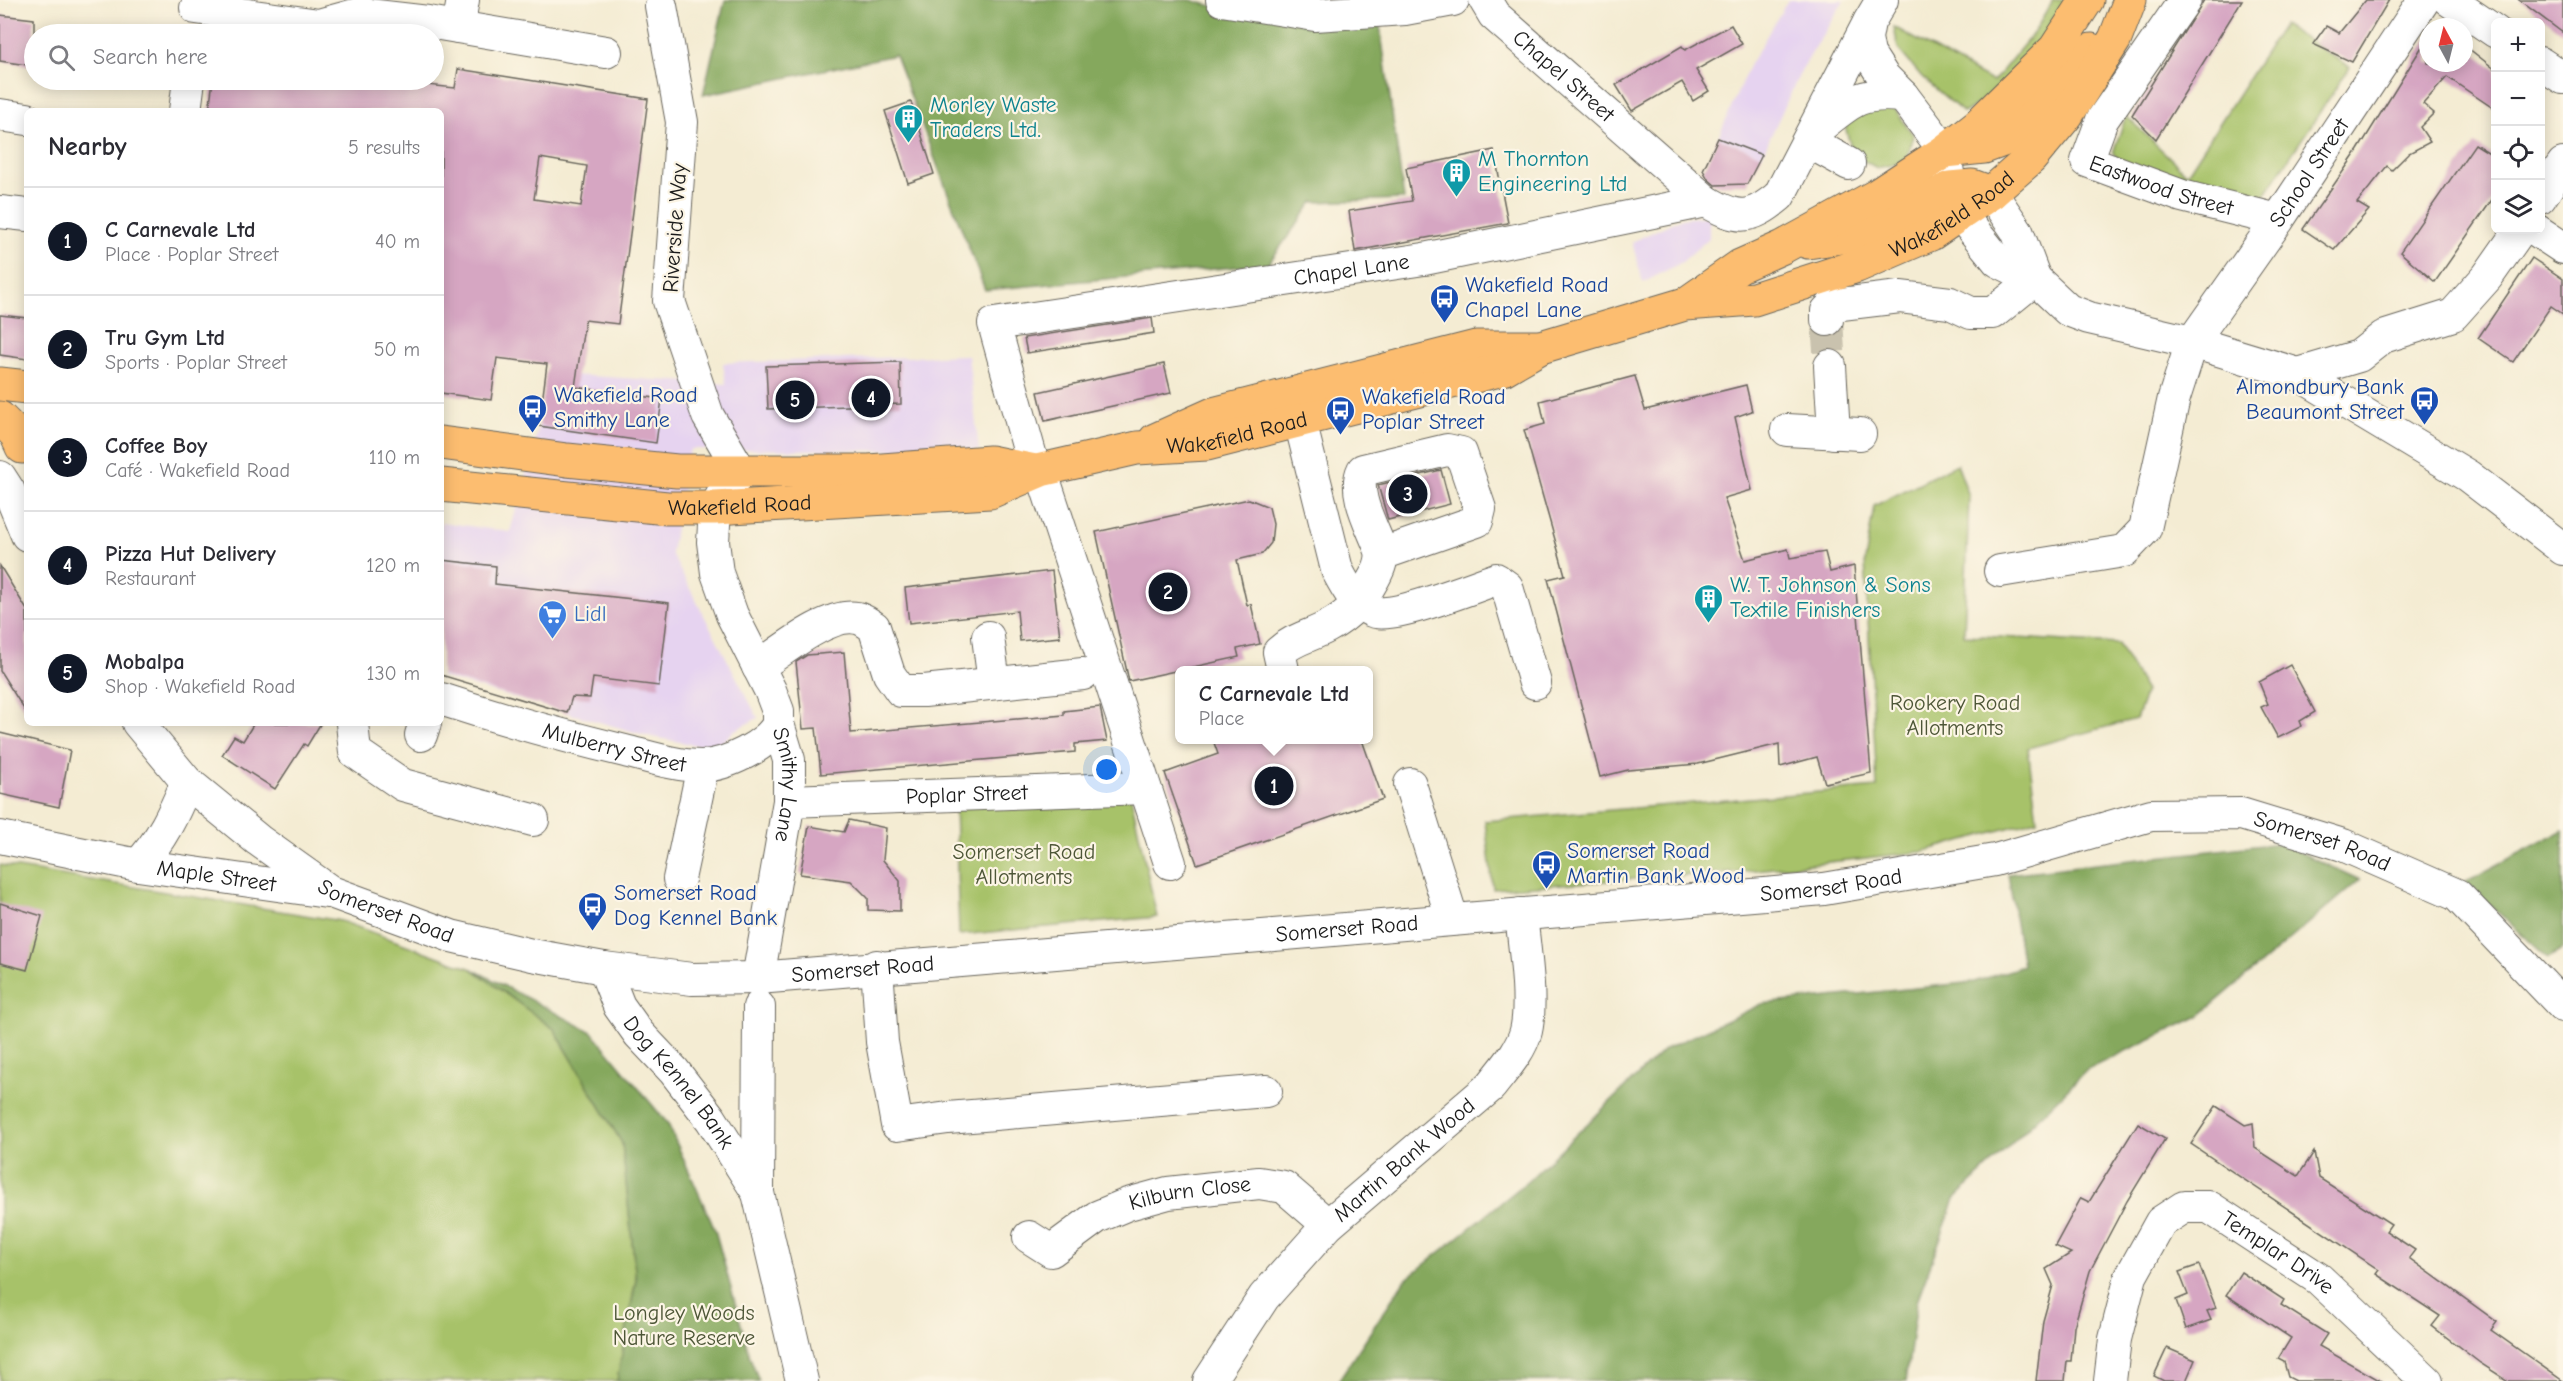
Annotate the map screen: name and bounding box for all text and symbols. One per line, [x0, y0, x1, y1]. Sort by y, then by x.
north arrow [2419, 18, 2473, 72]
map controls [2491, 18, 2545, 234]
button: + [2491, 18, 2545, 72]
search box [24, 24, 444, 90]
street label: Chapel Street [1507, 24, 1620, 128]
icon: search [45, 41, 78, 74]
text: Search here [93, 44, 208, 70]
button: − [2491, 72, 2545, 126]
place label: Morley Waste Traders Ltd. [930, 92, 1057, 143]
building icon: Morley Waste Traders Ltd. [893, 102, 925, 144]
street label: School Street [2264, 113, 2355, 232]
button: locate [2491, 126, 2545, 180]
text: Nearby [48, 132, 127, 162]
text: 5 results [348, 136, 420, 159]
place label: M Thornton Engineering Ltd [1478, 146, 1628, 197]
street label: Eastwood Street [2086, 150, 2237, 221]
building icon: M Thornton Engineering Ltd [1441, 156, 1473, 198]
street label: Riverside Way [658, 162, 692, 294]
street label: Wakefield Road [1885, 165, 2020, 263]
button: layers [2491, 180, 2545, 234]
text: C Carnevale Ltd [105, 217, 256, 243]
text: 1 [64, 230, 71, 253]
text: 40 m [375, 230, 420, 253]
text: Place · Poplar Street [105, 243, 278, 266]
street label: Chapel Lane [1292, 248, 1411, 292]
place label: Wakefield Road Chapel Lane [1465, 272, 1609, 323]
bus stop icon: Wakefield Road Chapel Lane [1428, 282, 1460, 324]
text: Tru Gym Ltd [105, 325, 225, 351]
text: 2 [63, 338, 72, 361]
text: 50 m [374, 338, 420, 361]
text: Sports · Poplar Street [105, 351, 287, 374]
place label: Almondbury Bank Beaumont Street [2236, 374, 2405, 425]
pin: 4 [852, 376, 890, 420]
pin: 5 [776, 378, 814, 422]
place label: Wakefield Road Smithy Lane [554, 382, 698, 433]
place label: Wakefield Road Poplar Street [1362, 384, 1506, 435]
bus stop icon: Almondbury Bank Beaumont Street [2409, 384, 2441, 426]
bus stop icon: Wakefield Road Smithy Lane [517, 392, 549, 434]
bus stop icon: Wakefield Road Poplar Street [1325, 394, 1357, 436]
street label: Wakefield Road [1166, 406, 1310, 459]
text: Coffee Boy [105, 433, 207, 459]
text: 3 [63, 446, 72, 469]
text: 110 m [369, 446, 420, 469]
text: Café · Wakefield Road [105, 459, 290, 482]
pin: 3 [1388, 472, 1428, 516]
street label: Wakefield Road [668, 489, 812, 521]
text: Pizza Hut Delivery [105, 541, 276, 567]
text: 4 [63, 554, 72, 577]
text: 120 m [366, 554, 420, 577]
text: Restaurant [105, 567, 195, 590]
pin: 2 [1148, 570, 1188, 614]
place label: W. T. Johnson & Sons Textile Finishers [1730, 572, 1931, 623]
building icon: W. T. Johnson & Sons Textile Finishers [1693, 582, 1725, 624]
supermarket icon: Lidl [537, 598, 569, 640]
place label: Lidl [574, 601, 606, 627]
text: Mobalpa [105, 649, 185, 675]
text: 5 [62, 662, 73, 685]
text: 130 m [367, 662, 420, 685]
popup [1175, 666, 1373, 744]
text: Shop · Wakefield Road [105, 675, 295, 698]
text: C Carnevale Ltd [1199, 681, 1349, 707]
park label: Rookery Road Allotments [1890, 690, 2020, 741]
text: Place [1199, 707, 1244, 730]
street label: Mulberry Street [539, 717, 688, 778]
street label: Smithy Lane [767, 724, 802, 844]
your location [1092, 755, 1121, 784]
pin: 1 [1254, 764, 1294, 808]
street label: Poplar Street [905, 779, 1029, 810]
street label: Somerset Road [2251, 806, 2395, 877]
place label: Somerset Road Martin Bank Wood [1567, 838, 1745, 889]
park label: Somerset Road Allotments [953, 839, 1095, 890]
bus stop icon: Somerset Road Martin Bank Wood [1530, 848, 1562, 890]
street label: Maple Street [155, 855, 278, 898]
street label: Somerset Road [1759, 863, 1904, 907]
street label: Somerset Road [312, 874, 457, 949]
place label: Somerset Road Dog Kennel Bank [614, 880, 778, 931]
bus stop icon: Somerset Road Dog Kennel Bank [577, 890, 609, 932]
street label: Somerset Road [1275, 910, 1419, 948]
street label: Somerset Road [790, 950, 935, 988]
street label: Dog Kennel Bank [617, 1011, 740, 1154]
street label: Martin Bank Wood [1328, 1092, 1480, 1227]
street label: Kilburn Close [1126, 1171, 1252, 1216]
street label: Templar Drive [2216, 1206, 2340, 1300]
park label: Longley Woods Nature Reserve [613, 1300, 755, 1351]

